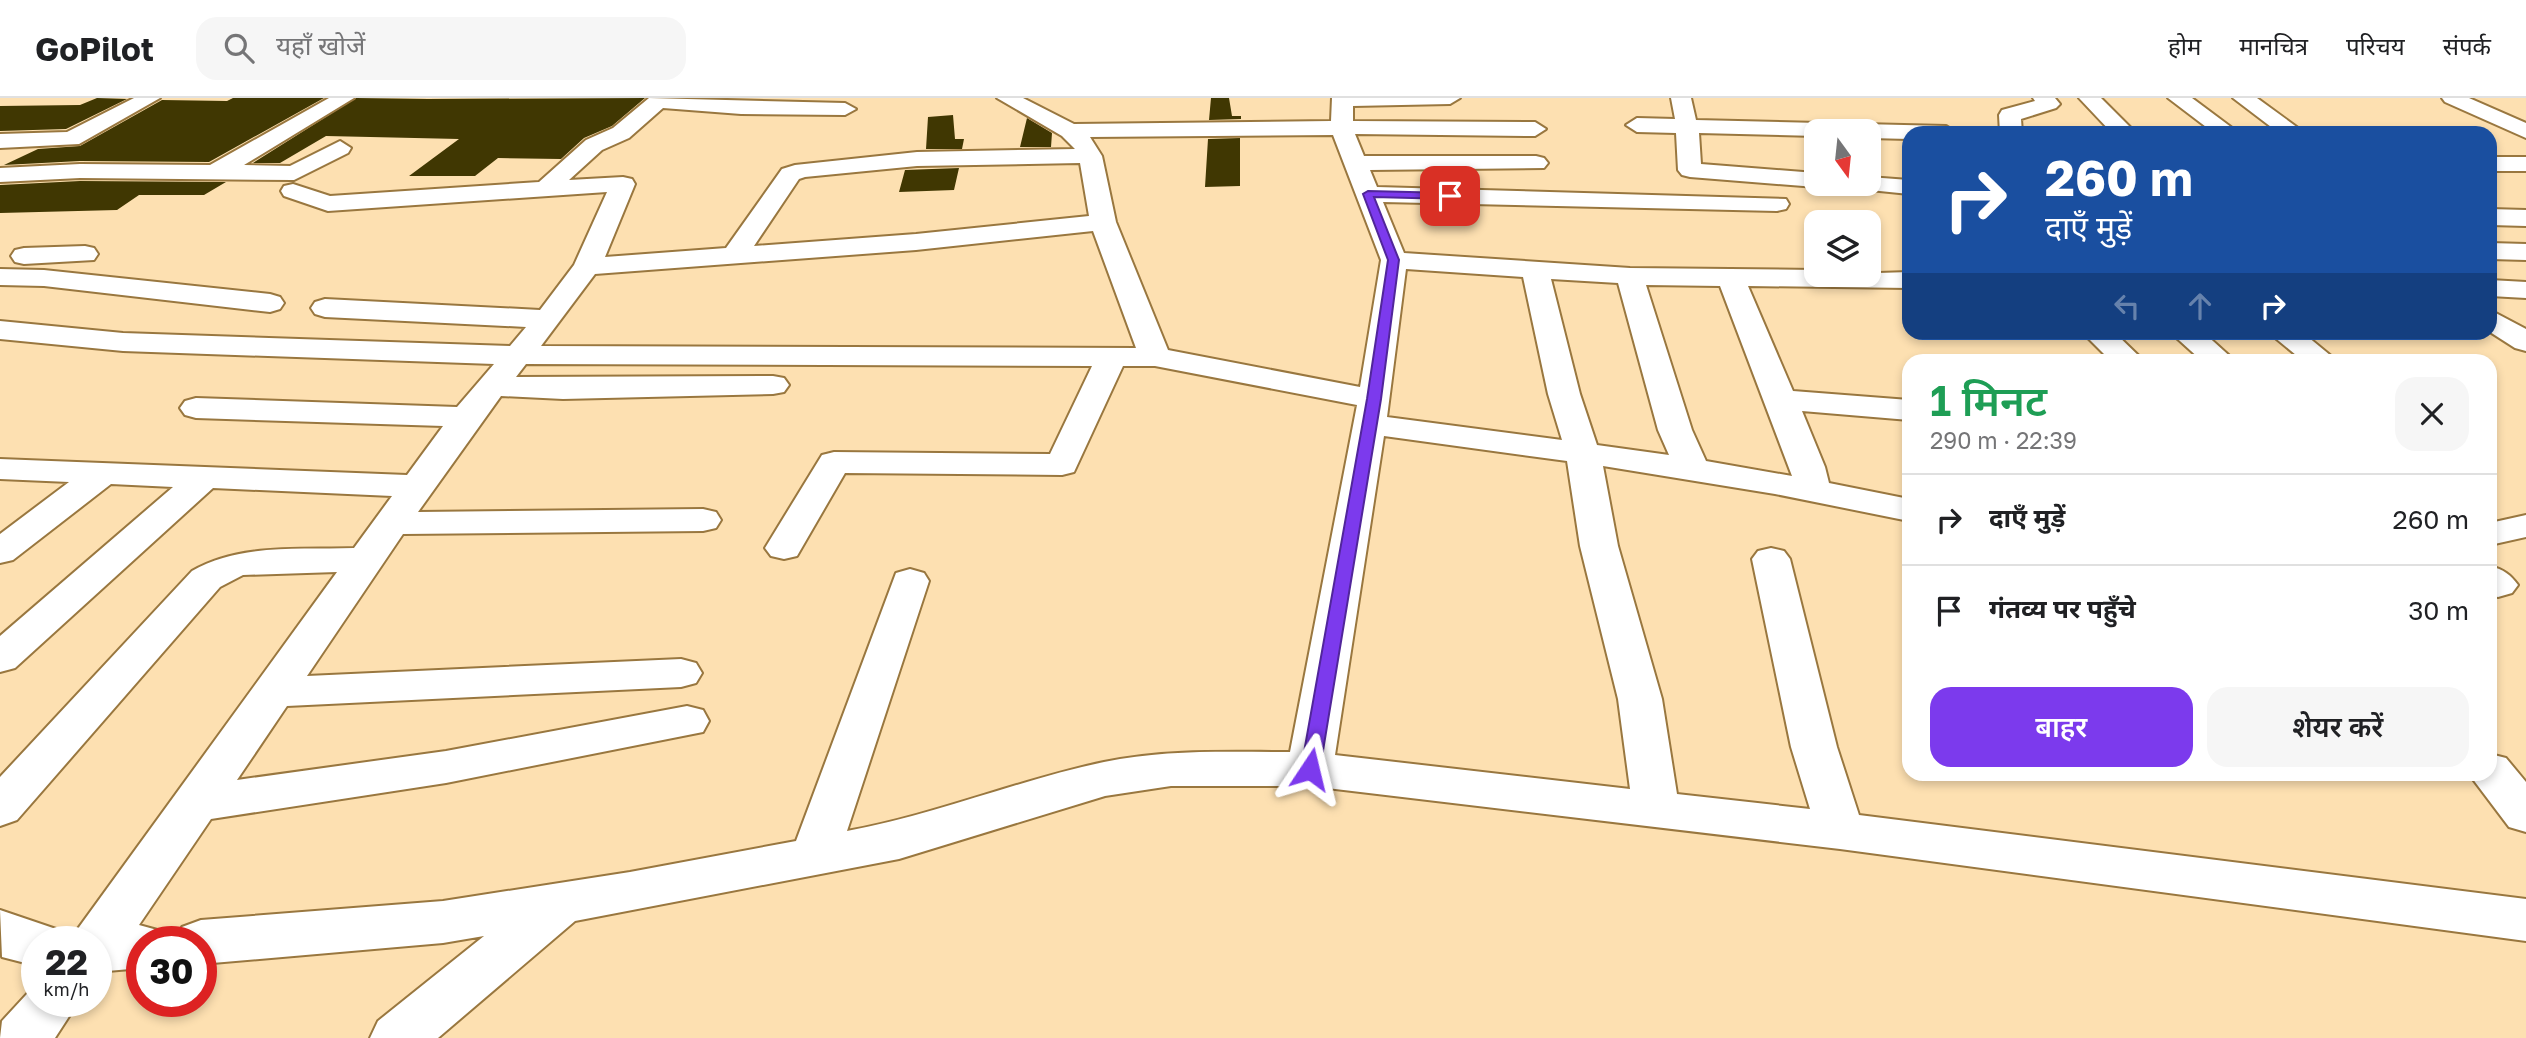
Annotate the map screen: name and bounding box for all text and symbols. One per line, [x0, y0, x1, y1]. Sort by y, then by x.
search box [196, 17, 686, 80]
text: GoPilot [35, 29, 154, 68]
icon: search [220, 29, 258, 67]
text: यहाँ खोजें [276, 30, 365, 61]
text: होम [2168, 31, 2201, 60]
text: मानचित्र [2239, 31, 2308, 60]
text: परिचय [2346, 31, 2405, 60]
text: संपर्क [2443, 31, 2491, 60]
north arrow [1804, 119, 1881, 196]
map controls [1804, 119, 1881, 287]
text: 260 m [2045, 148, 2193, 207]
icon: right [1930, 154, 2021, 245]
pin [1420, 166, 1480, 226]
icon: arrive [1431, 177, 1469, 215]
text: दाएँ मुड़ें [2045, 208, 2132, 246]
button: layers [1804, 210, 1881, 287]
icon: left [2108, 287, 2146, 325]
icon: ahead [2181, 287, 2219, 325]
icon: right [2254, 287, 2292, 325]
text: 1 मिनट [1930, 375, 2047, 425]
button: close [2395, 377, 2469, 451]
text: 290 m · 22:39 [1930, 426, 2077, 454]
icon: right [1930, 501, 1968, 539]
text: दाएँ मुड़ें [1989, 502, 2065, 533]
text: 260 m [2393, 504, 2469, 535]
icon: arrive [1930, 592, 1968, 630]
text: गंतव्य पर पहुँचे [1989, 593, 2136, 624]
text: 30 m [2408, 595, 2469, 626]
button: बाहर [1930, 687, 2193, 767]
button: शेयर करें [2207, 687, 2469, 767]
position arrow [1273, 732, 1347, 806]
speed limit sign: 30 [126, 926, 217, 1017]
text: 22 [45, 941, 88, 983]
text: km/h [44, 978, 89, 1000]

